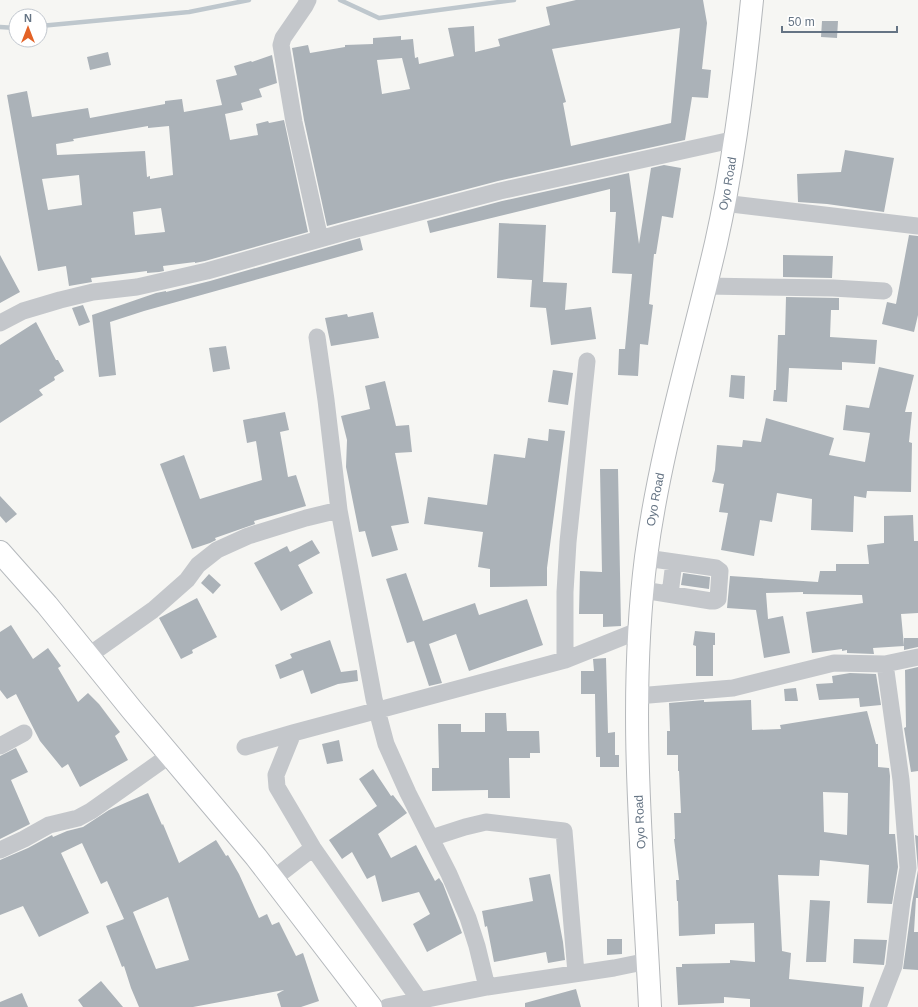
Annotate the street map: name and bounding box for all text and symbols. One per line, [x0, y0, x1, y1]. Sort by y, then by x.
north arrow [8, 8, 48, 48]
scale bar [782, 8, 897, 34]
text: N [24, 12, 32, 24]
text: 50 m [788, 15, 815, 29]
street label: Oyo Road [716, 156, 739, 212]
street label: Oyo Road [644, 471, 667, 527]
street label: Oyo Road [632, 795, 648, 849]

